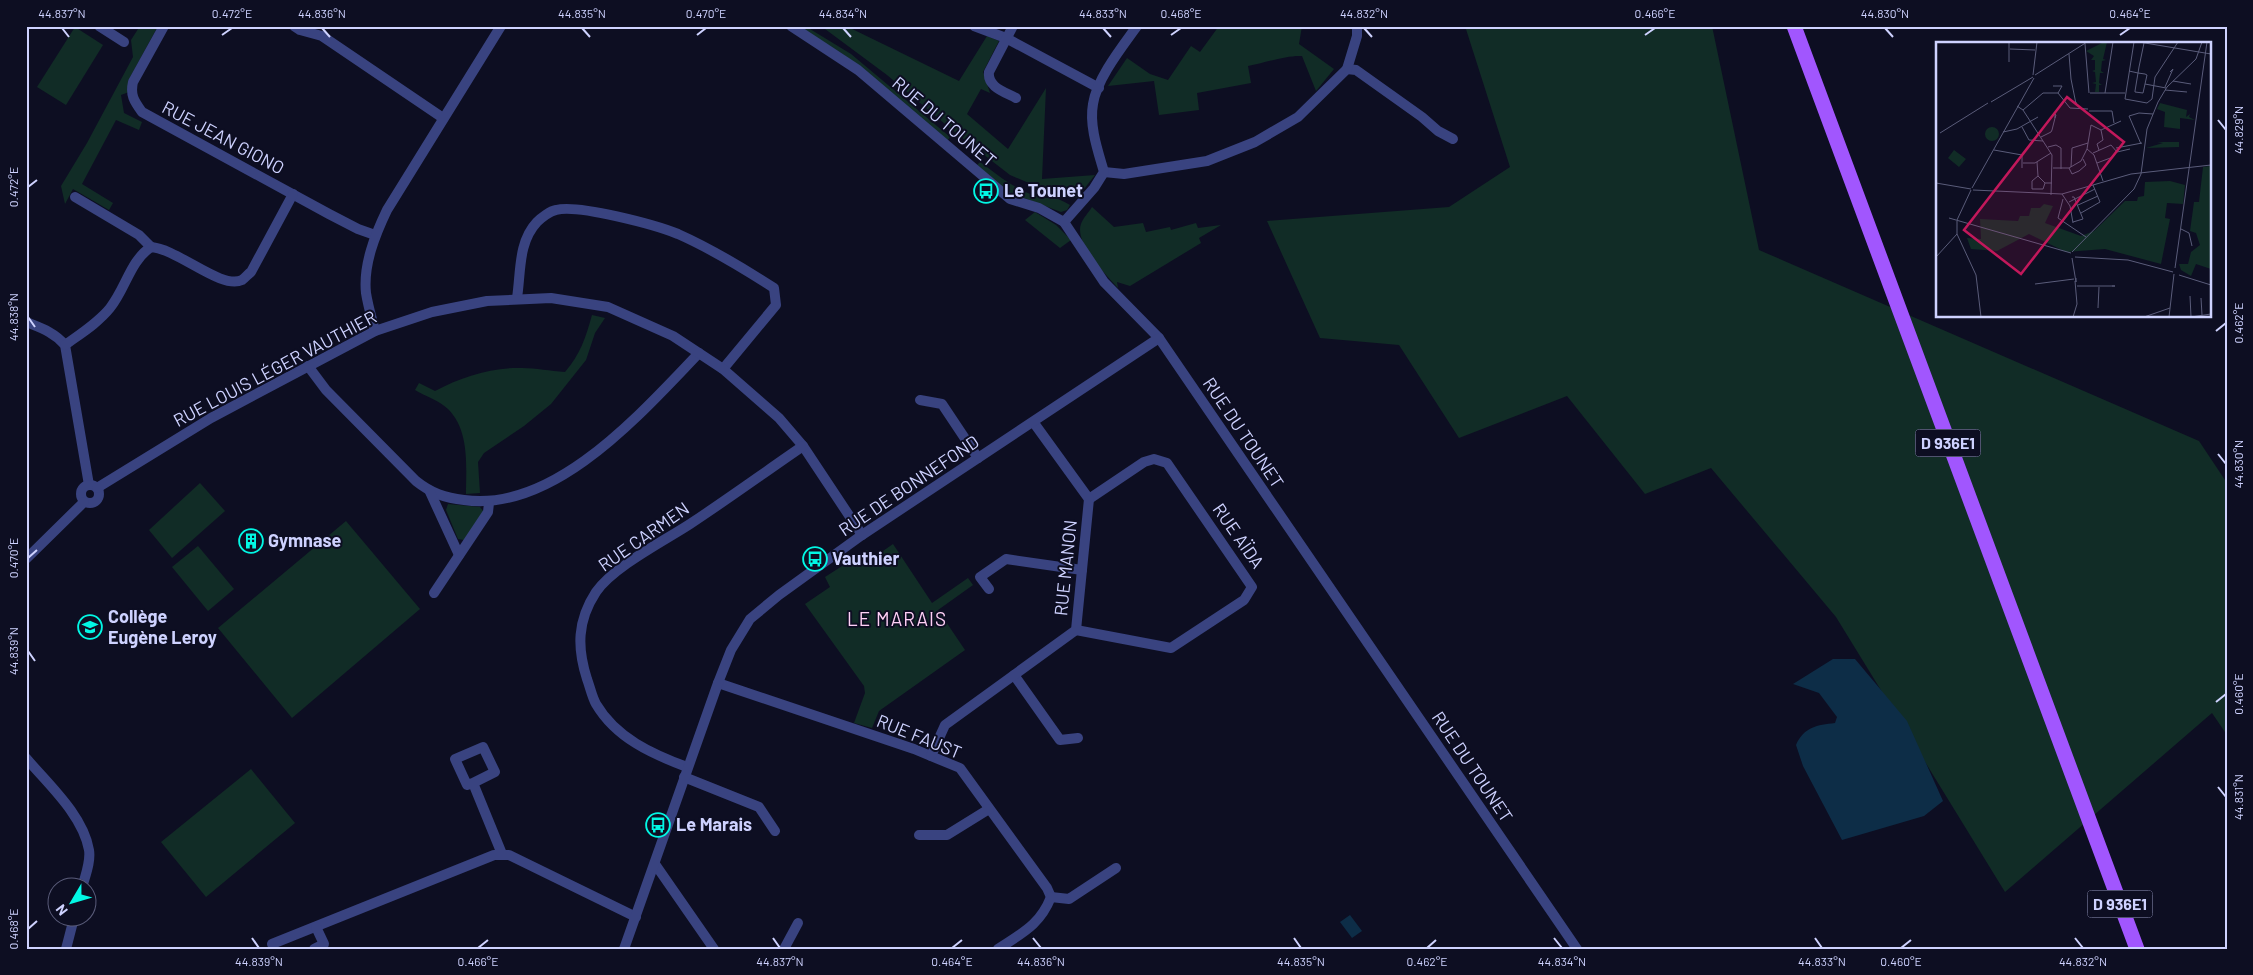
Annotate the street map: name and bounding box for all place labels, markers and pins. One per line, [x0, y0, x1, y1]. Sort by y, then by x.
bus stop icon: Le Tounet [973, 178, 999, 204]
place label: Le Tounet [1004, 179, 1083, 201]
building icon: Gymnase [238, 528, 264, 554]
place label: Gymnase [268, 529, 342, 551]
bus stop icon: Vauthier [802, 546, 828, 572]
place label: Vauthier [832, 547, 900, 569]
place label: Collège Eugène Leroy [108, 605, 217, 648]
school or university icon: Collège Eugène Leroy [77, 614, 103, 640]
bus stop icon: Le Marais [645, 812, 671, 838]
place label: Le Marais [676, 813, 752, 835]

